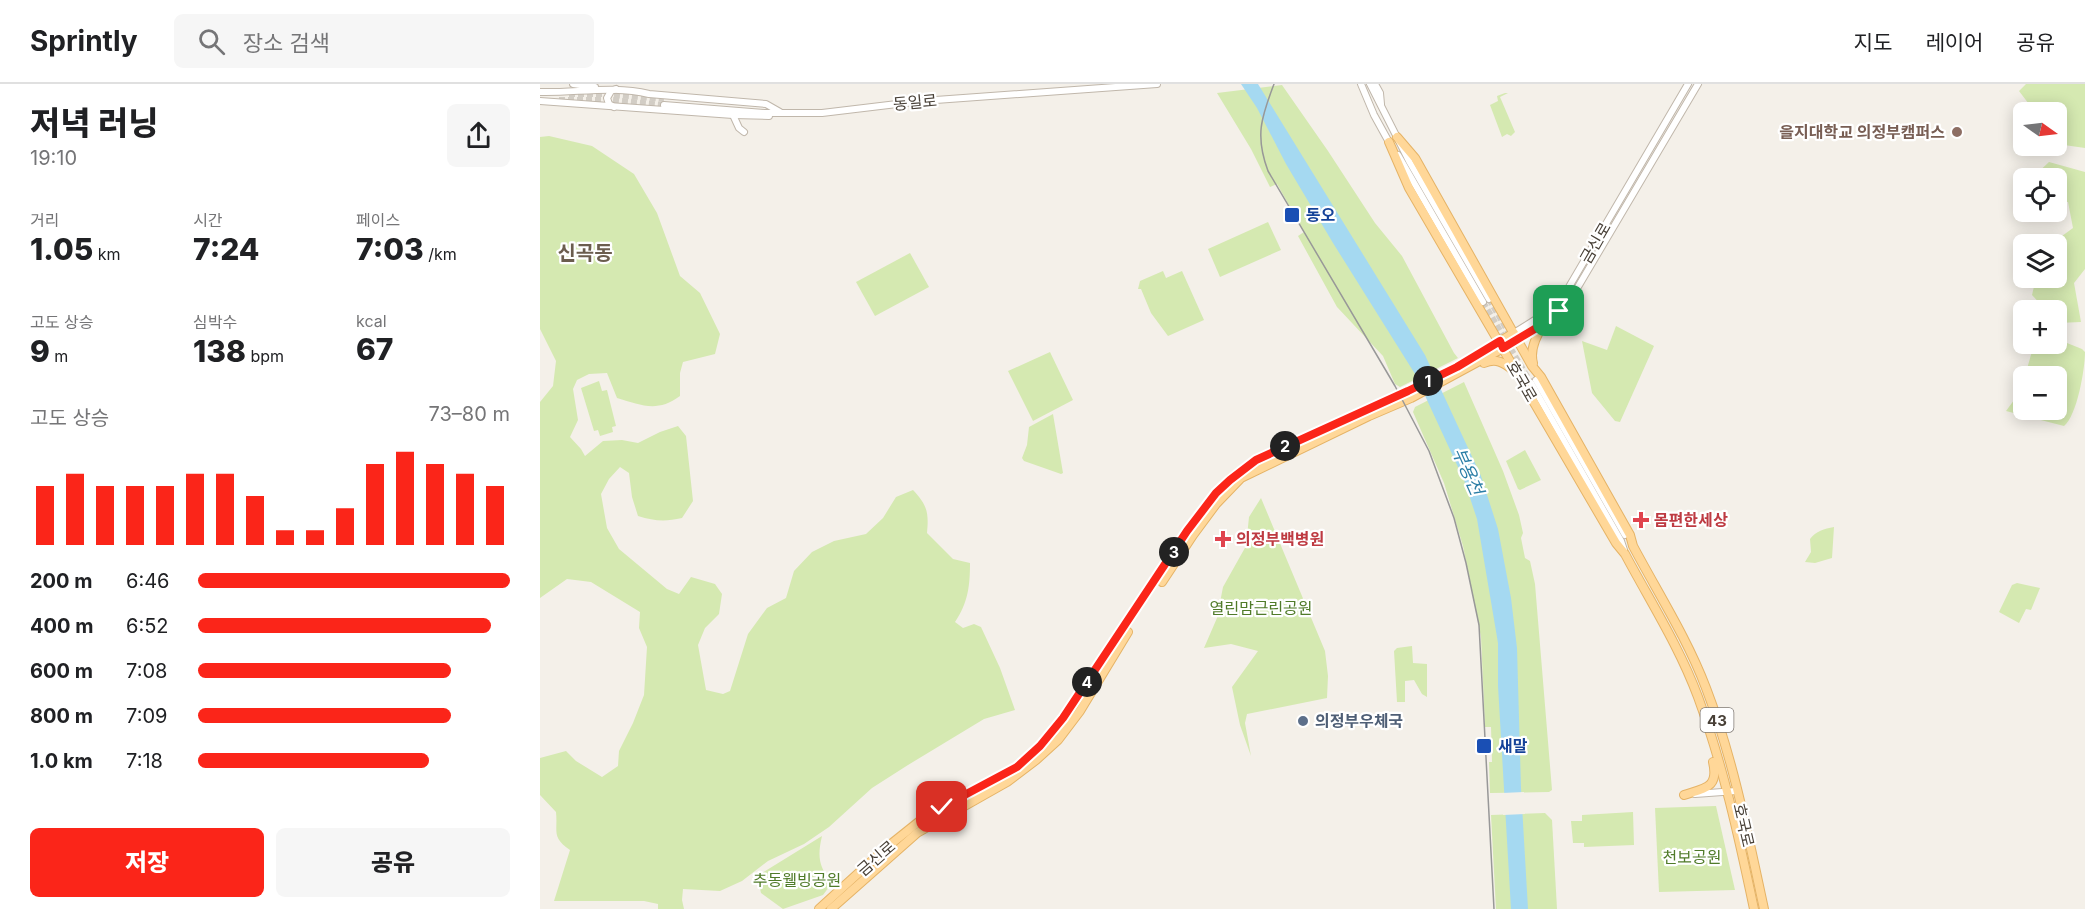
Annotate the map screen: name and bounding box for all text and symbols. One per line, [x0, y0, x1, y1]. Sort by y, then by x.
search box [174, 14, 594, 68]
text: Sprintly [30, 24, 138, 58]
icon: search [195, 25, 228, 58]
text: 장소 검색 [243, 30, 330, 56]
text: 지도 [1854, 30, 1892, 55]
text: 레이어 [1925, 30, 1983, 55]
text: 공유 [2016, 30, 2055, 55]
street label: 동일로 [892, 90, 938, 114]
north arrow [2013, 102, 2067, 156]
map controls [2013, 102, 2067, 420]
text: 저녁 러닝 [30, 103, 159, 143]
button: share [447, 104, 510, 167]
place label: 을지대학교 의정부캠퍼스 [1779, 122, 1945, 142]
marker: 을지대학교 의정부캠퍼스 [1950, 125, 1964, 139]
text: 19:10 [30, 146, 77, 170]
button: locate [2013, 168, 2067, 222]
place label: 동오 [1306, 205, 1335, 225]
marker: 동오 [1283, 206, 1301, 224]
text: 거리 [30, 210, 59, 230]
text: 시간 [193, 210, 222, 230]
text: 페이스 [356, 210, 400, 230]
street label: 금신로 [1575, 219, 1615, 267]
text: 1.05 [30, 231, 93, 267]
text: 7:24 [193, 231, 260, 267]
text: 7:03 [356, 231, 424, 267]
button: layers [2013, 234, 2067, 288]
district label: 신곡동 [557, 241, 613, 265]
text: km [93, 244, 121, 264]
text: /km [424, 244, 457, 264]
pin [1533, 285, 1584, 336]
icon: arrive [1542, 294, 1575, 327]
button: + [2013, 300, 2067, 354]
text: kcal [356, 311, 387, 331]
text: 고도 상승 [30, 312, 93, 332]
text: 심박수 [193, 312, 237, 332]
text: 67 [356, 331, 394, 367]
text: 9 [30, 333, 50, 369]
text: 138 [193, 333, 246, 369]
text: m [50, 346, 68, 366]
text: bpm [246, 346, 284, 366]
street label: 호국로 [1502, 357, 1542, 405]
pin: 1 [1413, 366, 1443, 396]
button: − [2013, 366, 2067, 420]
text: 1 [1425, 371, 1431, 391]
text: 73–80 m [429, 402, 510, 426]
text: 고도 상승 [30, 406, 109, 430]
pin: 2 [1270, 431, 1300, 461]
text: 2 [1280, 436, 1290, 456]
water label: 부용천 [1448, 444, 1489, 500]
place label: 몸편한세상 [1654, 510, 1728, 530]
marker: 몸편한세상 [1632, 511, 1650, 529]
place label: 의정부백병원 [1236, 529, 1324, 549]
marker: 의정부백병원 [1214, 530, 1232, 548]
pin: 3 [1159, 537, 1189, 567]
text: 3 [1169, 542, 1179, 562]
text: 200 m [30, 569, 93, 593]
text: 6:46 [126, 569, 170, 593]
park label: 열린맘근린공원 [1209, 598, 1313, 618]
text: 400 m [30, 614, 94, 638]
text: 6:52 [126, 614, 169, 638]
text: 600 m [30, 659, 93, 683]
text: 7:08 [126, 659, 167, 683]
pin: 4 [1072, 667, 1102, 697]
text: 4 [1082, 672, 1092, 692]
text: 800 m [30, 704, 93, 728]
text: 7:09 [126, 704, 167, 728]
road number: 43 [1700, 708, 1734, 732]
place label: 의정부우체국 [1315, 711, 1403, 731]
marker: 의정부우체국 [1296, 714, 1310, 728]
place label: 새말 [1498, 736, 1528, 756]
marker: 새말 [1475, 737, 1493, 755]
text: 1.0 km [30, 749, 93, 773]
text: 7:18 [126, 749, 163, 773]
pin [916, 781, 967, 832]
icon: check [925, 790, 958, 823]
street label: 호국로 [1729, 801, 1759, 849]
button: 저장 [30, 828, 264, 897]
button: 공유 [276, 828, 510, 897]
street label: 금신로 [853, 836, 899, 880]
park label: 천보공원 [1663, 847, 1721, 867]
park label: 추동웰빙공원 [753, 870, 841, 890]

